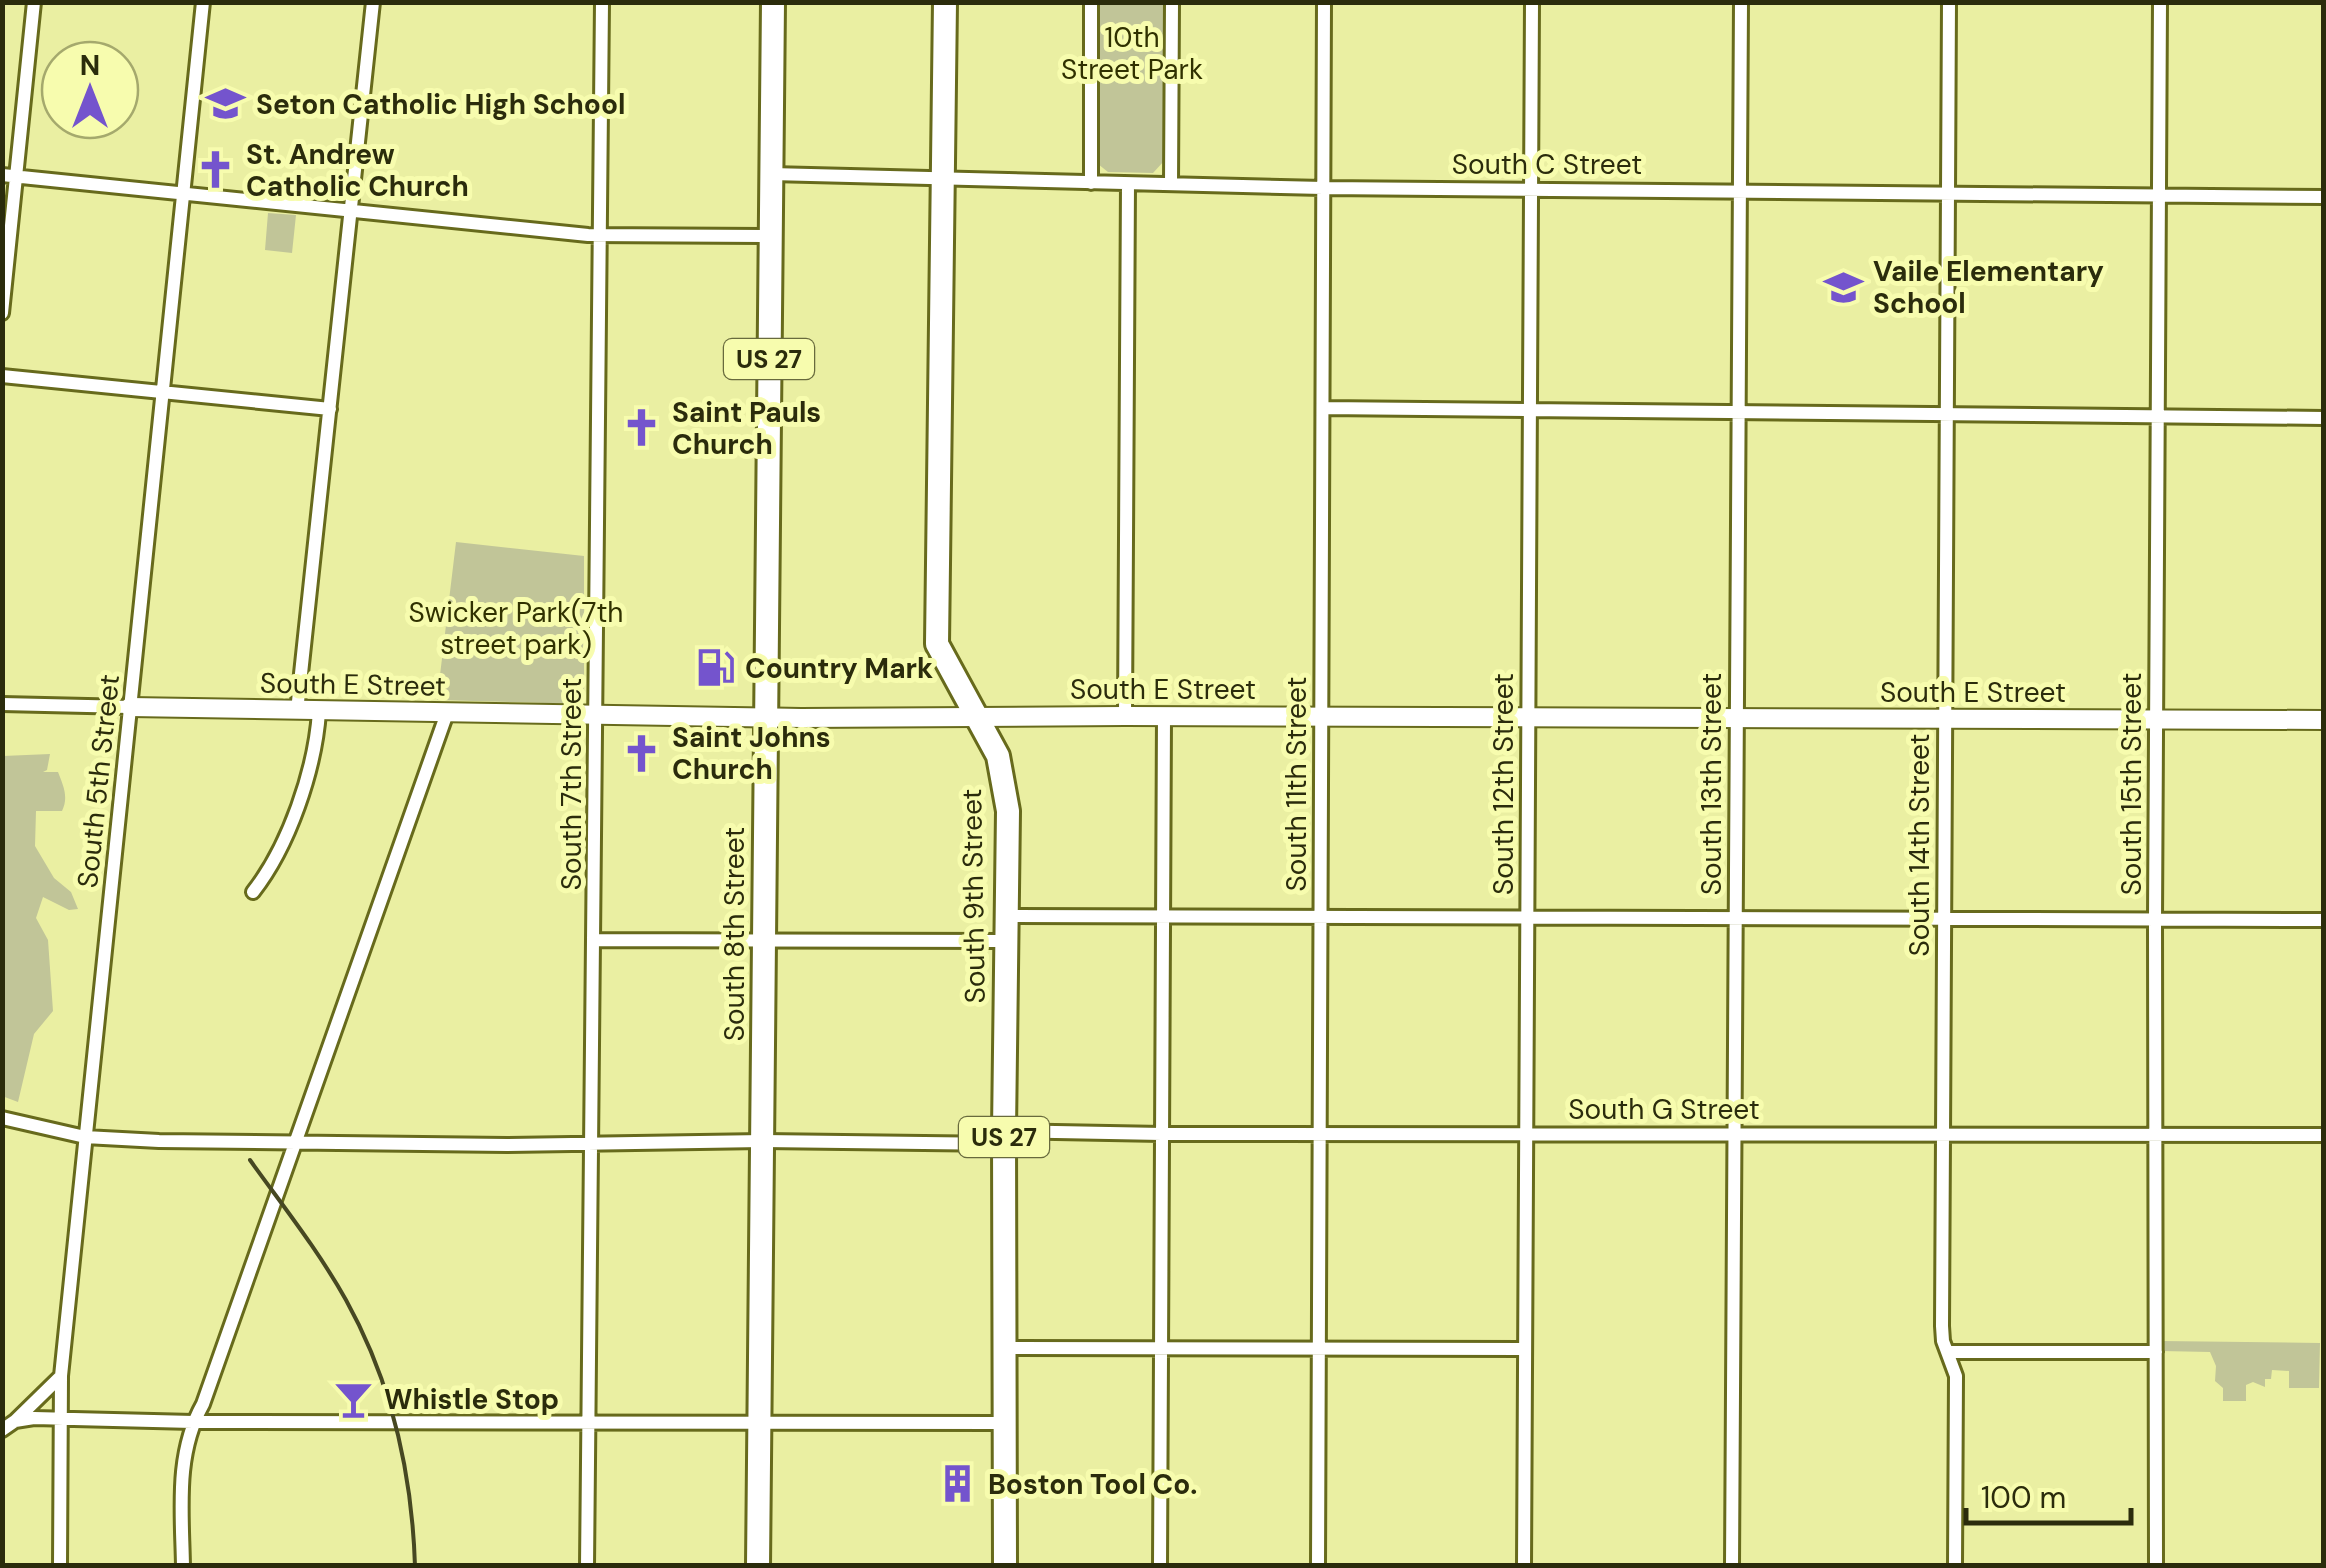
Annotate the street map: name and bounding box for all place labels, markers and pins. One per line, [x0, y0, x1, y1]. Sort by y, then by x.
school or university icon: Seton Catholic High School [205, 83, 247, 125]
place label: Seton Catholic High School [256, 86, 626, 123]
place label: St. Andrew Catholic Church [246, 136, 469, 205]
church icon: St. Andrew Catholic Church [195, 149, 237, 191]
place label: Vaile Elementary School [1873, 253, 2104, 322]
school or university icon: Vaile Elementary School [1822, 266, 1864, 308]
place label: Saint Pauls Church [672, 394, 821, 463]
church icon: Saint Pauls Church [621, 407, 663, 449]
fuel station icon: Country Mark [694, 647, 736, 689]
place label: Country Mark [745, 650, 933, 687]
place label: Saint Johns Church [672, 719, 831, 788]
church icon: Saint Johns Church [621, 732, 663, 774]
bar icon: Whistle Stop [333, 1378, 375, 1420]
place label: Whistle Stop [384, 1381, 559, 1418]
building icon: Boston Tool Co. [937, 1463, 979, 1505]
place label: Boston Tool Co. [988, 1466, 1197, 1503]

